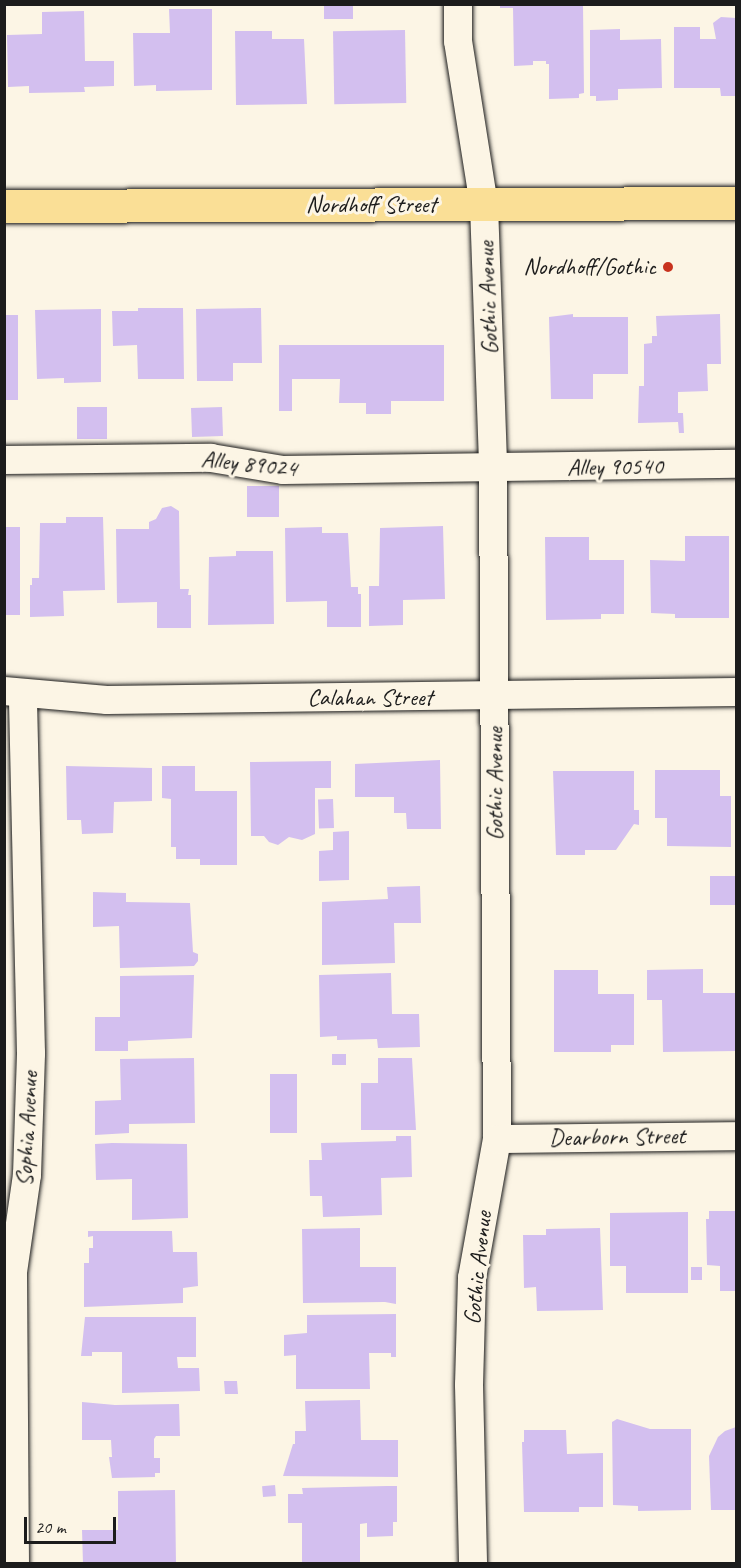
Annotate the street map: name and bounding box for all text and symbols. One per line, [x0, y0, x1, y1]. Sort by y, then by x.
street label: Nordhoff Street [306, 191, 436, 219]
street label: Gothic Avenue [472, 241, 504, 355]
place label: Nordhoff/Gothic [523, 253, 656, 281]
marker: Nordhoff/Gothic [661, 260, 675, 274]
street label: Alley 89024 [200, 445, 298, 483]
street label: Alley 90540 [567, 452, 663, 482]
street label: Calahan Street [307, 684, 433, 712]
street label: Gothic Avenue [481, 727, 509, 841]
street label: Sophia Avenue [10, 1071, 44, 1187]
street label: Dearborn Street [548, 1121, 686, 1153]
street label: Gothic Avenue [458, 1210, 498, 1326]
scale bar [27, 1505, 118, 1543]
text: 20 m [35, 1516, 66, 1538]

